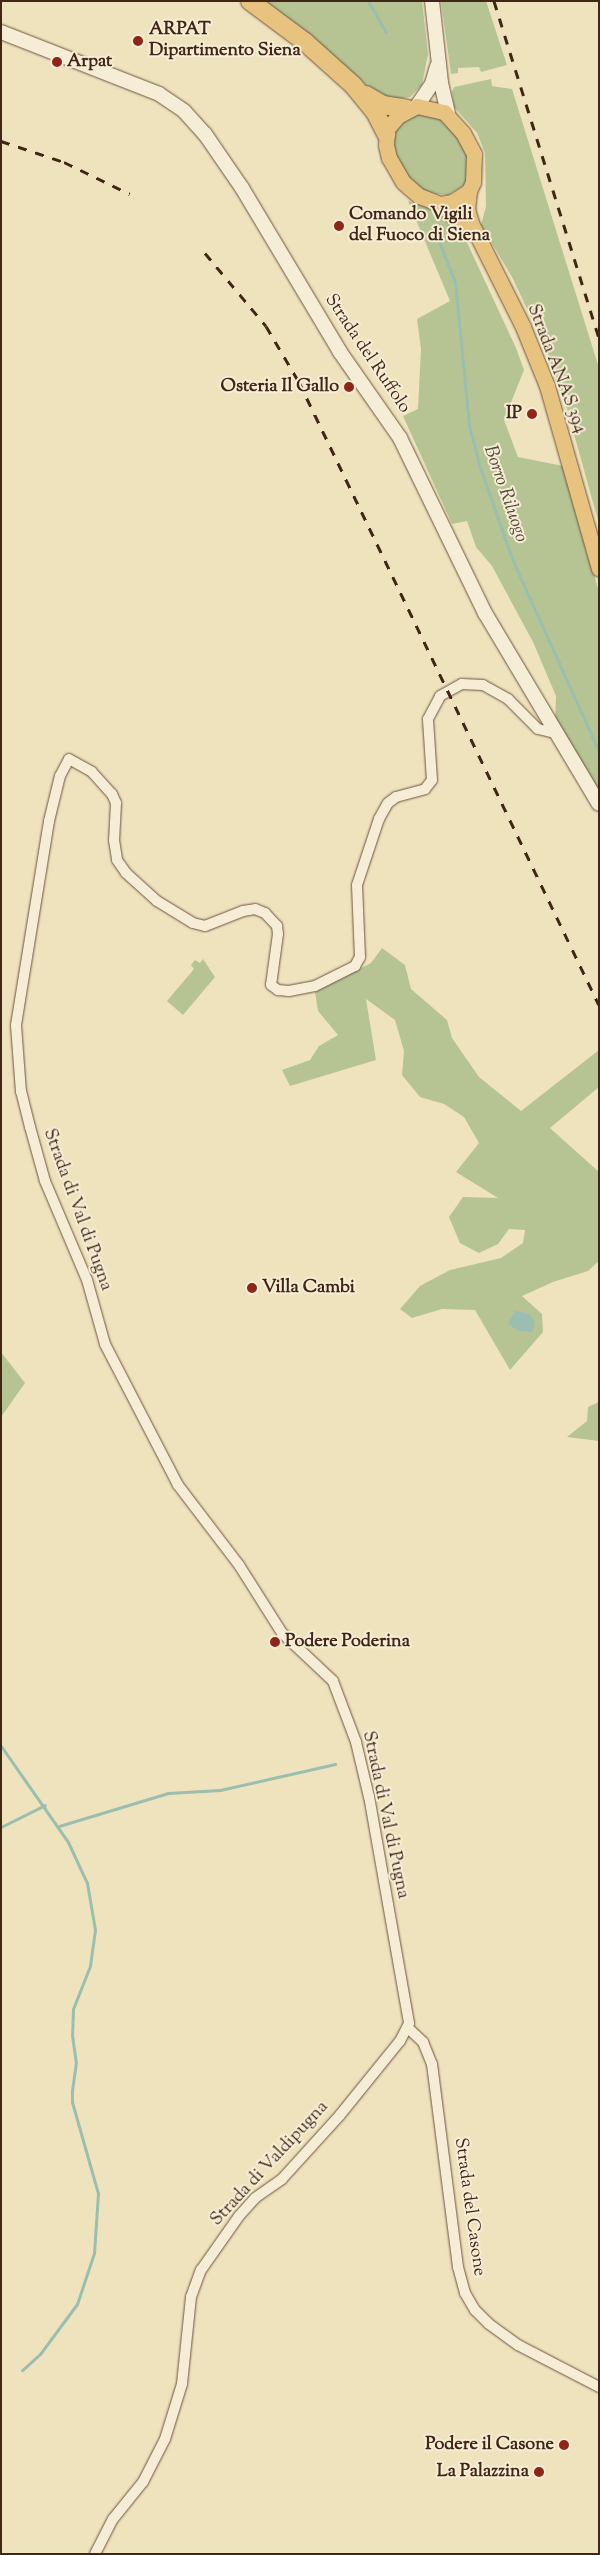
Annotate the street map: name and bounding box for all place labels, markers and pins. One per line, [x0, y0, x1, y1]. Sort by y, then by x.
place label: ARPAT Dipartimento Siena [149, 20, 301, 62]
marker: ARPAT Dipartimento Siena [131, 34, 145, 48]
place label: Arpat [67, 51, 112, 73]
marker: Arpat [51, 56, 63, 68]
place label: Comando Vigili del Fuoco di Siena [349, 205, 490, 248]
marker: Comando Vigili del Fuoco di Siena [333, 220, 345, 232]
place label: Osteria Il Gallo [221, 376, 339, 398]
marker: Osteria Il Gallo [343, 381, 355, 393]
place label: IP [506, 403, 522, 425]
marker: IP [526, 408, 538, 420]
place label: Villa Cambi [262, 1277, 355, 1299]
marker: Villa Cambi [246, 1282, 258, 1294]
place label: Podere Poderina [285, 1631, 410, 1653]
marker: Podere Poderina [269, 1636, 281, 1648]
place label: Podere il Casone [425, 2434, 554, 2456]
marker: Podere il Casone [558, 2439, 570, 2451]
place label: La Palazzina [437, 2461, 529, 2483]
marker: La Palazzina [533, 2466, 545, 2478]

